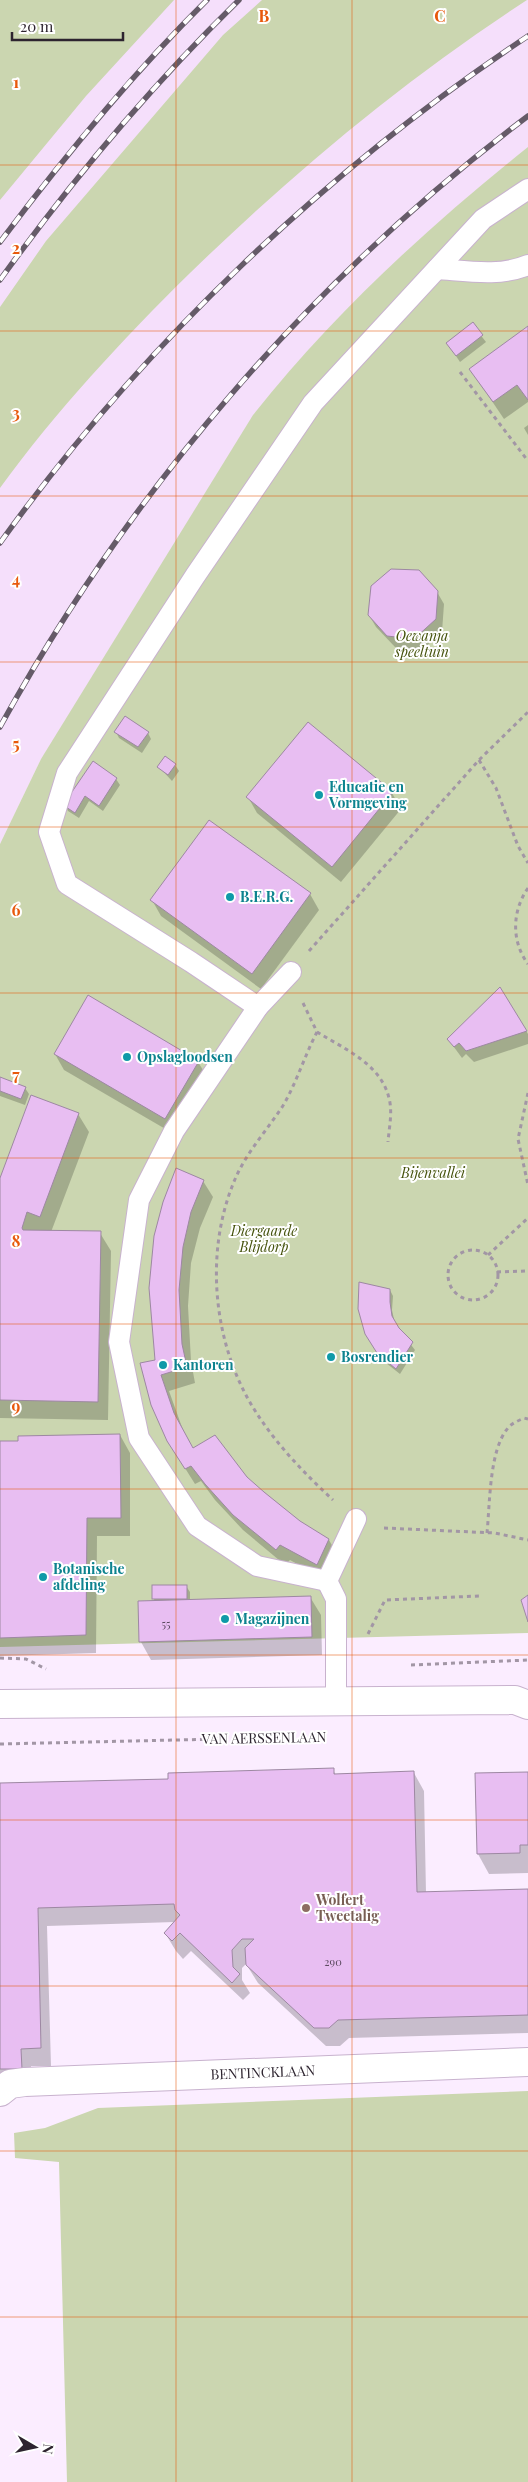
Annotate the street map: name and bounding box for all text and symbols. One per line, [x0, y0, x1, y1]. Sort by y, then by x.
text: B [259, 5, 270, 26]
text: C [434, 5, 446, 26]
scale bar [12, 10, 124, 42]
text: 20 m [20, 16, 54, 36]
text: 1 [13, 71, 19, 92]
text: 2 [12, 237, 20, 258]
text: 3 [12, 402, 20, 423]
text: 4 [12, 568, 20, 589]
park label: Oewanja speeltuin [394, 626, 449, 661]
text: 5 [12, 733, 20, 754]
place label: Educatie en Vormgeving [328, 777, 407, 812]
marker: Educatie en Vormgeving [313, 789, 325, 801]
place label: B.E.R.G. [240, 887, 293, 906]
marker: B.E.R.G. [224, 891, 236, 903]
text: 6 [12, 899, 21, 920]
place label: Opslagloodsen [137, 1047, 233, 1066]
marker: Opslagloodsen [121, 1051, 133, 1063]
text: 7 [12, 1064, 20, 1085]
park label: Bijenvallei [400, 1163, 466, 1182]
park label: Diergaarde Blijdorp [230, 1221, 297, 1256]
text: 8 [12, 1230, 21, 1251]
place label: Bosrendier [341, 1347, 413, 1366]
marker: Bosrendier [325, 1351, 337, 1363]
place label: Kantoren [173, 1355, 234, 1374]
marker: Kantoren [157, 1359, 169, 1371]
text: 9 [12, 1395, 21, 1416]
place label: Botanische afdeling [53, 1559, 124, 1594]
marker: Botanische afdeling [37, 1571, 49, 1583]
place label: Magazijnen [235, 1609, 310, 1628]
marker: Magazijnen [219, 1613, 231, 1625]
house number: 55 [161, 1616, 171, 1631]
street label: VAN AERSSENLAAN [201, 1727, 327, 1748]
place label: Wolfert Tweetalig [315, 1890, 379, 1925]
marker: Wolfert Tweetalig [300, 1902, 312, 1914]
house number: 290 [324, 1954, 342, 1969]
street label: BENTINCKLAAN [210, 2060, 316, 2084]
north arrow [10, 2422, 60, 2472]
text: N [38, 2443, 59, 2456]

